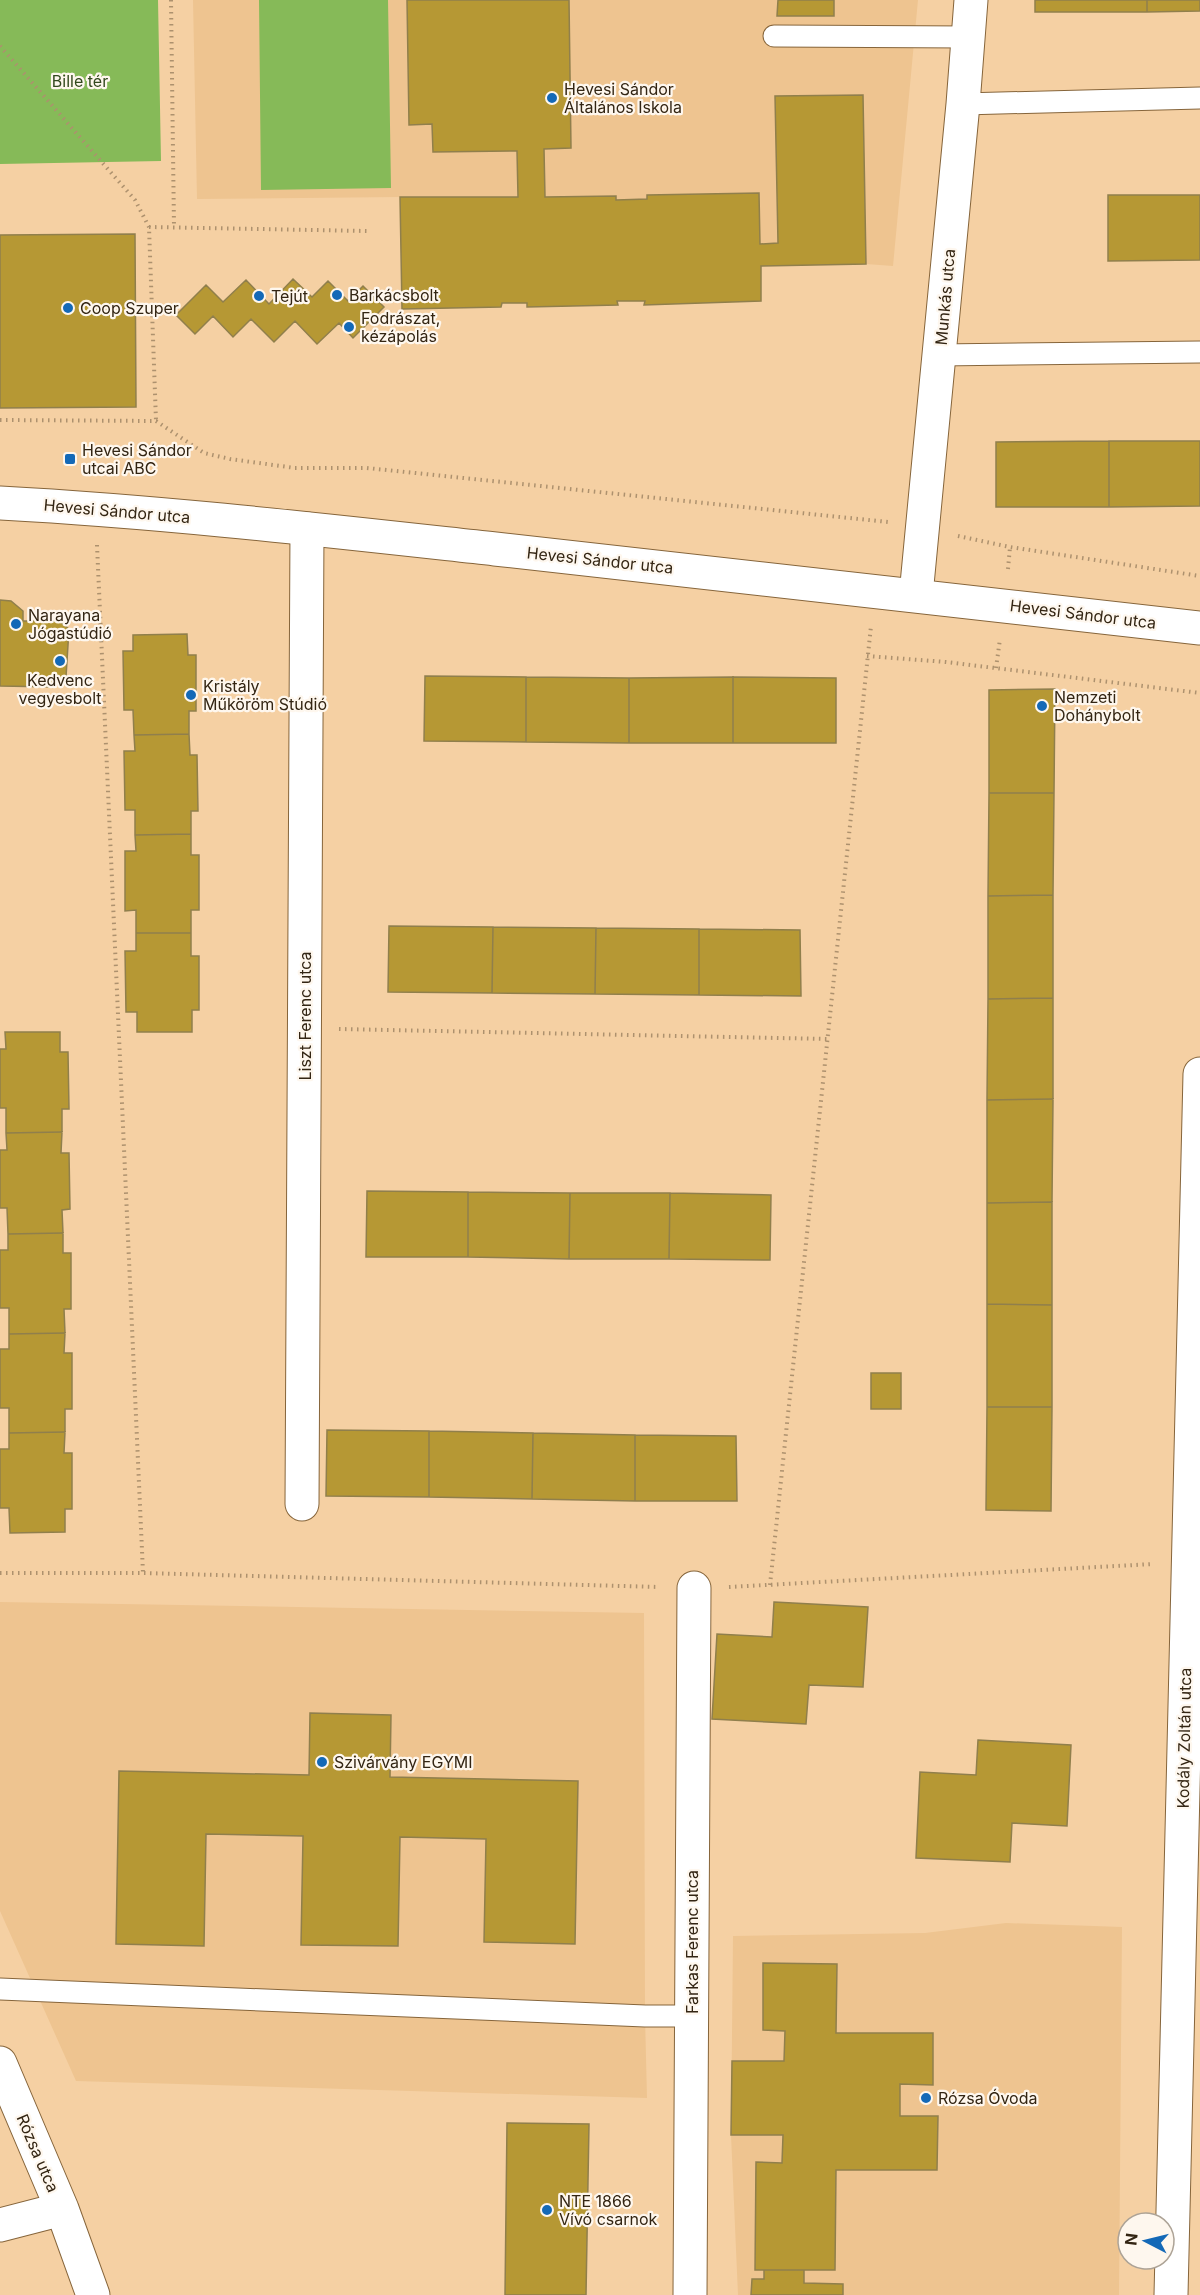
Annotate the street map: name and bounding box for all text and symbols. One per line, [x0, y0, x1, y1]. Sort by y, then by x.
park label: Bille tér [52, 71, 108, 91]
place label: Hevesi Sándor Általános Iskola [564, 79, 682, 117]
marker: Hevesi Sándor Általános Iskola [545, 91, 559, 105]
street label: Munkás utca [931, 248, 959, 346]
place label: Barkácsbolt [349, 285, 439, 305]
place label: Tejút [271, 286, 308, 306]
marker: Barkácsbolt [330, 288, 344, 302]
marker: Tejút [252, 289, 266, 303]
place label: Coop Szuper [80, 298, 179, 318]
marker: Coop Szuper [61, 301, 75, 315]
place label: Fodrászat, kézápolás [361, 308, 440, 346]
marker: Fodrászat, kézápolás [342, 320, 356, 334]
place label: Hevesi Sándor utcai ABC [82, 440, 192, 478]
marker: Hevesi Sándor utcai ABC [63, 452, 77, 466]
street label: Hevesi Sándor utca [43, 495, 191, 527]
street label: Hevesi Sándor utca [526, 542, 674, 578]
street label: Hevesi Sándor utca [1009, 595, 1157, 633]
place label: Narayana Jógastúdió [28, 605, 112, 643]
marker: Narayana Jógastúdió [9, 617, 23, 631]
marker: Kedvenc vegyesbolt [53, 654, 67, 668]
place label: Kedvenc vegyesbolt [18, 670, 102, 708]
place label: Kristály Műköröm Stúdió [203, 676, 327, 714]
place label: Nemzeti Dohánybolt [1054, 687, 1141, 725]
marker: Kristály Műköröm Stúdió [184, 688, 198, 702]
marker: Nemzeti Dohánybolt [1035, 699, 1049, 713]
street label: Liszt Ferenc utca [295, 951, 315, 1081]
street label: Kodály Zoltán utca [1173, 1667, 1195, 1809]
place label: Szivárvány EGYMI [334, 1752, 473, 1772]
marker: Szivárvány EGYMI [315, 1755, 329, 1769]
street label: Farkas Ferenc utca [682, 1870, 702, 2014]
place label: Rózsa Óvoda [938, 2088, 1037, 2108]
marker: Rózsa Óvoda [919, 2091, 933, 2105]
street label: Rózsa utca [13, 2111, 63, 2195]
place label: NTE 1866 Vívó csarnok [559, 2191, 658, 2229]
marker: NTE 1866 Vívó csarnok [540, 2203, 554, 2217]
north arrow [1116, 2211, 1176, 2271]
text: N [1120, 2232, 1142, 2246]

